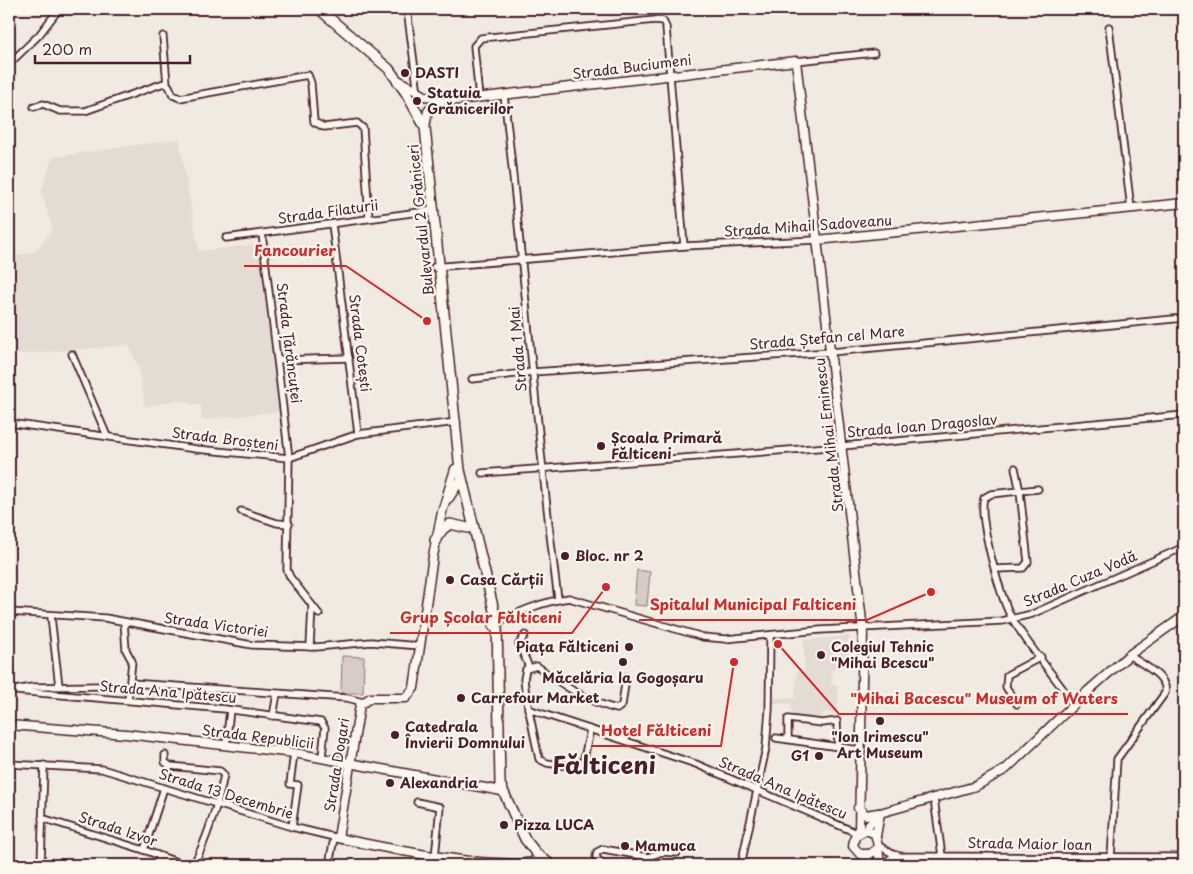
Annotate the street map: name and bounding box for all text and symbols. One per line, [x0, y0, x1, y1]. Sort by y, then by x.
scale bar [35, 32, 190, 64]
text: 200 m [42, 37, 92, 60]
street label: Strada Buciumeni [571, 49, 693, 84]
place label: DASTI [415, 62, 459, 83]
marker: DASTI [399, 67, 411, 79]
place label: Statuia Grănicerilor [427, 82, 514, 119]
marker: Statuia Grănicerilor [411, 95, 423, 107]
street label: Bulevardul 2 Grăniceri [402, 143, 439, 297]
street label: Strada Filaturii [276, 194, 380, 229]
street label: Strada Mihail Sadoveanu [723, 209, 893, 242]
callout: Fancourier [244, 236, 346, 266]
text: Fancourier [254, 238, 336, 261]
street label: Strada Țărăncuței [272, 281, 307, 405]
street label: Strada Cotești [344, 293, 377, 393]
street label: Strada 1 Mai [503, 305, 532, 393]
street label: Strada Ștefan cel Mare [748, 320, 906, 355]
street label: Strada Mihai Eminescu [809, 357, 848, 514]
street label: Strada Ioan Dragoslav [846, 408, 998, 443]
street label: Strada Broșteni [171, 422, 280, 455]
place label: Școala Primară Fălticeni [611, 427, 723, 464]
marker: Școala Primară Fălticeni [595, 440, 607, 452]
place label: Bloc. nr 2 [575, 545, 644, 566]
street label: Strada Cuza Vodă [1020, 545, 1141, 612]
marker: Bloc. nr 2 [559, 550, 571, 562]
place label: Casa Cărții [460, 569, 544, 590]
marker: Casa Cărții [444, 574, 456, 586]
callout: Spitalul Municipal Falticeni [639, 590, 867, 620]
text: Spitalul Municipal Falticeni [650, 592, 857, 615]
callout: Grup Școlar Fălticeni [390, 603, 572, 633]
text: Grup Școlar Fălticeni [400, 605, 562, 628]
street label: Strada Victoriei [163, 607, 270, 642]
place label: Piața Fălticeni [516, 636, 619, 657]
place label: Colegiul Tehnic "Mihai Bcescu" [831, 636, 934, 673]
marker: Piața Fălticeni [623, 641, 635, 653]
marker: Colegiul Tehnic "Mihai Bcescu" [815, 649, 827, 661]
marker: Măcelăria la Gogoșaru [617, 656, 629, 668]
place label: Măcelăria la Gogoșaru [542, 667, 704, 688]
street label: Strada Ana Ipătescu [98, 675, 238, 708]
callout: "Mihai Bacescu" Museum of Waters [839, 684, 1128, 714]
text: "Mihai Bacescu" Museum of Waters [850, 686, 1118, 709]
place label: Carrefour Market [471, 687, 600, 708]
marker: Carrefour Market [455, 692, 467, 704]
marker: "Ion Irimescu" Art Museum [874, 715, 886, 727]
street label: Strada Dogari [319, 716, 354, 814]
place label: Catedrala Învierii Domnului [404, 716, 525, 753]
callout: Hotel Fălticeni [591, 716, 721, 746]
text: Hotel Fălticeni [601, 718, 712, 741]
street label: Strada Republicii [201, 719, 315, 754]
place label: "Ion Irimescu" Art Museum [831, 726, 929, 763]
marker: Catedrala Învierii Domnului [389, 729, 401, 741]
place label: G1 [791, 745, 809, 766]
district label: Fălticeni [552, 746, 656, 782]
marker: G1 [813, 750, 825, 762]
street label: Strada Ana Ipătescu [716, 751, 851, 824]
street label: Strada 13 Decembrie [156, 763, 296, 824]
place label: Alexandria [399, 772, 479, 793]
marker: Alexandria [384, 777, 396, 789]
street label: Strada Izvor [76, 806, 161, 851]
place label: Pizza LUCA [514, 814, 594, 835]
marker: Pizza LUCA [498, 819, 510, 831]
street label: Strada Maior Ioan [967, 832, 1093, 855]
place label: Mamuca [635, 835, 696, 856]
marker: Mamuca [619, 840, 631, 852]

